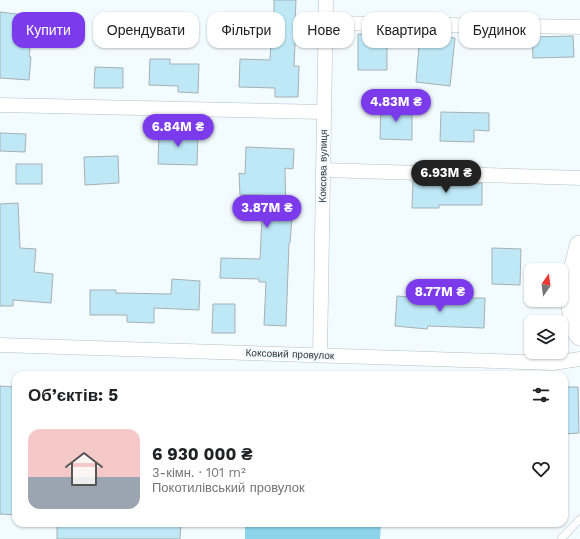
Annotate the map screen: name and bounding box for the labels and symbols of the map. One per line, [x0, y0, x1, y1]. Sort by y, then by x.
pin: 4.83M ₴ [359, 89, 433, 123]
pin: 6.84M ₴ [141, 114, 215, 148]
street label: Коксова вулиця [317, 129, 329, 203]
pin: 6.93M ₴ [409, 160, 483, 194]
pin: 3.87M ₴ [230, 195, 304, 229]
north arrow [524, 263, 568, 307]
pin: 8.77M ₴ [403, 279, 477, 313]
street label: Коксовий провулок [245, 347, 335, 361]

